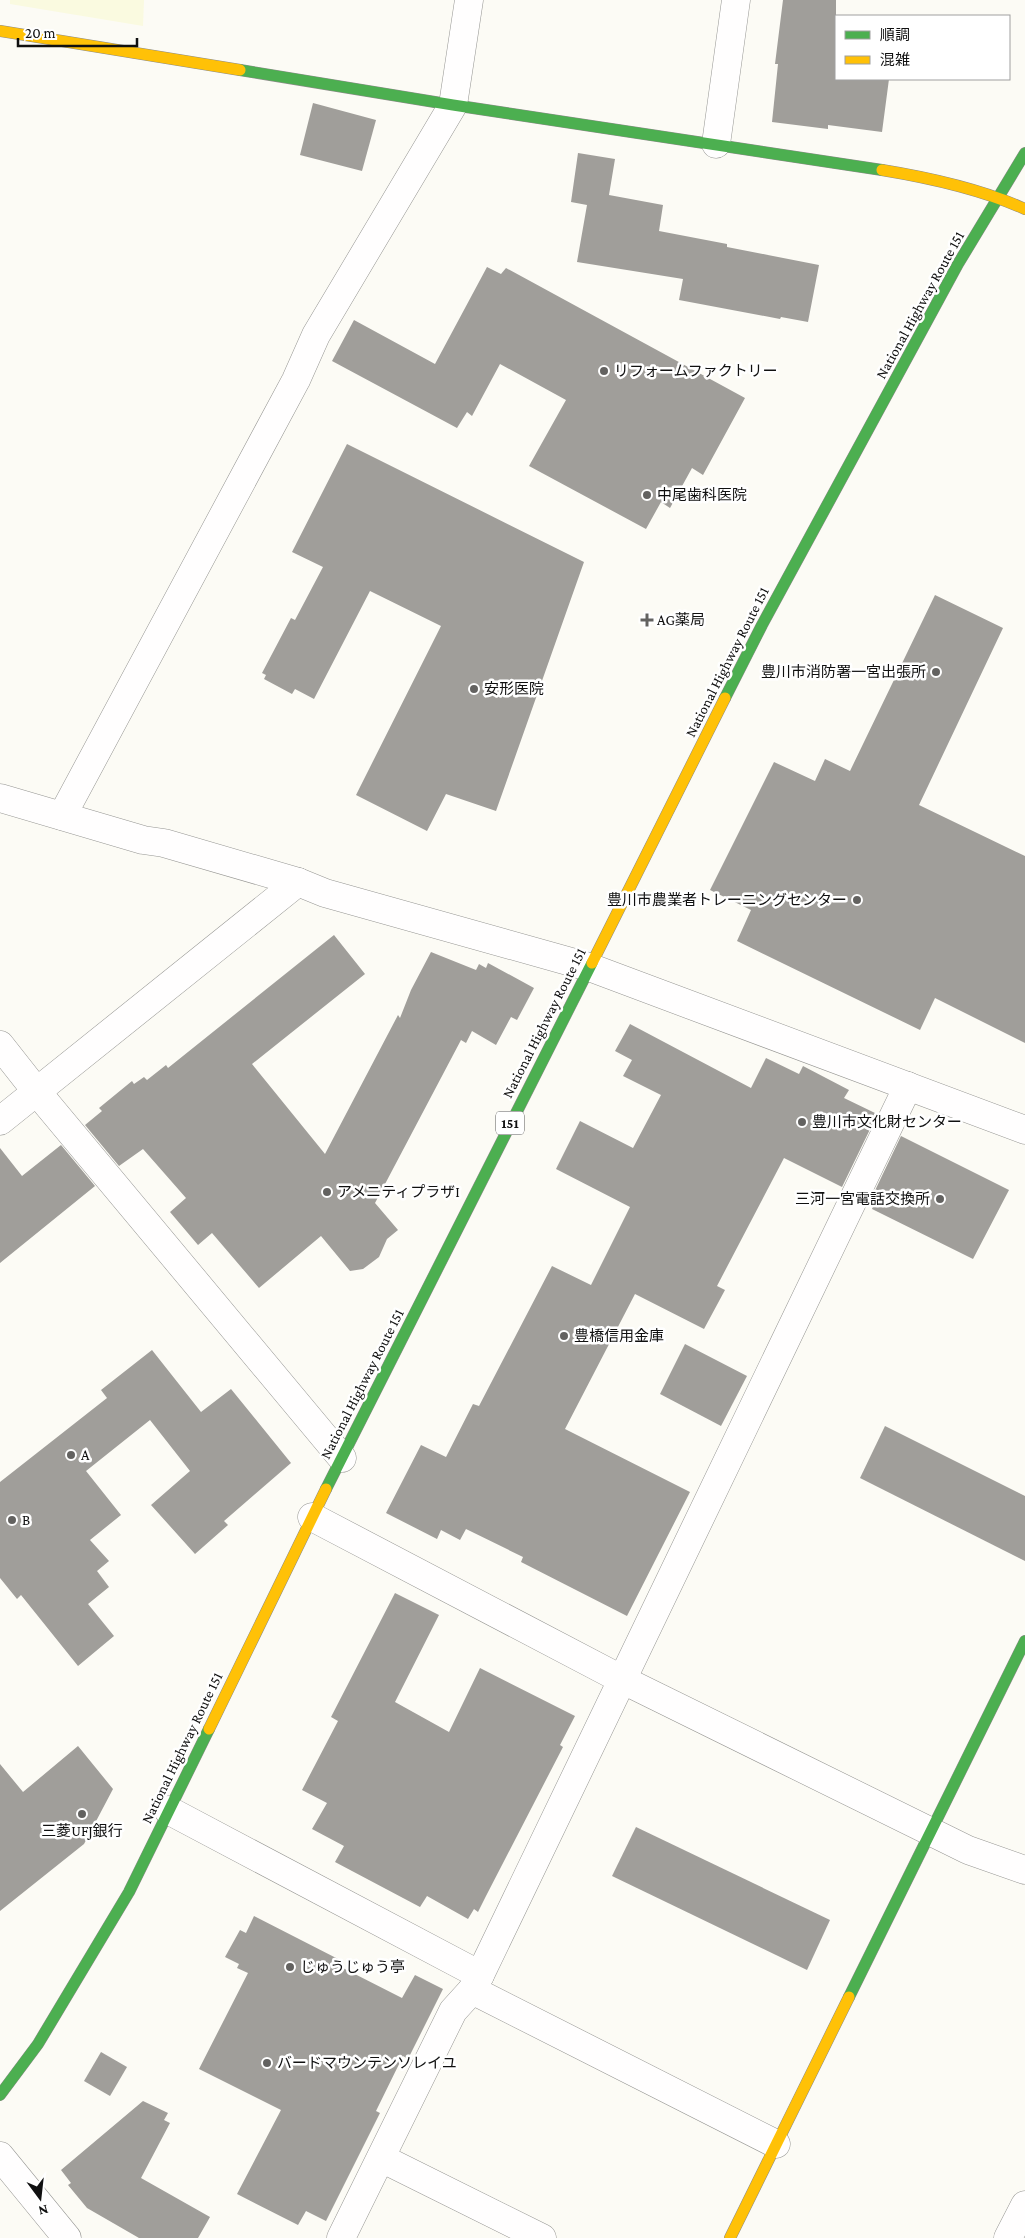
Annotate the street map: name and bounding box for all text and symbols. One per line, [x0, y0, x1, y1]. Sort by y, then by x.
scale bar [18, 15, 136, 47]
legend [835, 15, 1010, 80]
text: 20 m [25, 25, 56, 41]
text: 順調 [880, 27, 910, 43]
text: 混雑 [880, 52, 910, 68]
street label: National Highway Route 151 [873, 228, 968, 382]
place label: リフォームファクトリー [614, 363, 778, 379]
marker: リフォームファクトリー [598, 365, 610, 377]
place label: 中尾歯科医院 [657, 487, 747, 503]
marker: 中尾歯科医院 [641, 489, 653, 501]
street label: National Highway Route 151 [682, 584, 773, 740]
place label: AG薬局 [657, 612, 705, 628]
marker: AG薬局 [641, 614, 653, 626]
place label: 豊川市消防署一宮出張所 [761, 664, 926, 680]
marker: 豊川市消防署一宮出張所 [930, 666, 942, 678]
place label: 安形医院 [484, 681, 544, 697]
marker: 安形医院 [468, 683, 480, 695]
place label: 豊川市農業者トレーニングセンター [607, 892, 847, 908]
marker: 豊川市農業者トレーニングセンター [851, 894, 863, 906]
street label: National Highway Route 151 [499, 945, 590, 1101]
road number: 151 [496, 1112, 524, 1134]
place label: 豊川市文化財センター [812, 1114, 962, 1130]
marker: 豊川市文化財センター [796, 1116, 808, 1128]
place label: アメニティプラザI [337, 1184, 460, 1200]
marker: アメニティプラザI [321, 1186, 333, 1198]
place label: 三河一宮電話交換所 [795, 1191, 930, 1207]
marker: 三河一宮電話交換所 [934, 1193, 946, 1205]
street label: National Highway Route 151 [317, 1306, 408, 1462]
place label: 豊橋信用金庫 [574, 1328, 664, 1344]
marker: 豊橋信用金庫 [558, 1330, 570, 1342]
place label: A [81, 1447, 90, 1463]
marker: A [65, 1449, 77, 1461]
place label: B [22, 1512, 30, 1528]
marker: B [6, 1514, 18, 1526]
street label: National Highway Route 151 [138, 1670, 227, 1827]
marker: 三菱UFJ銀行 [76, 1808, 88, 1820]
place label: 三菱UFJ銀行 [41, 1823, 123, 1840]
place label: じゅうじゅう亭 [300, 1959, 405, 1975]
marker: じゅうじゅう亭 [284, 1961, 296, 1973]
place label: バードマウンテンソレイユ [277, 2055, 457, 2071]
marker: バードマウンテンソレイユ [261, 2057, 273, 2069]
north arrow [15, 2173, 65, 2223]
text: N [36, 2202, 50, 2220]

